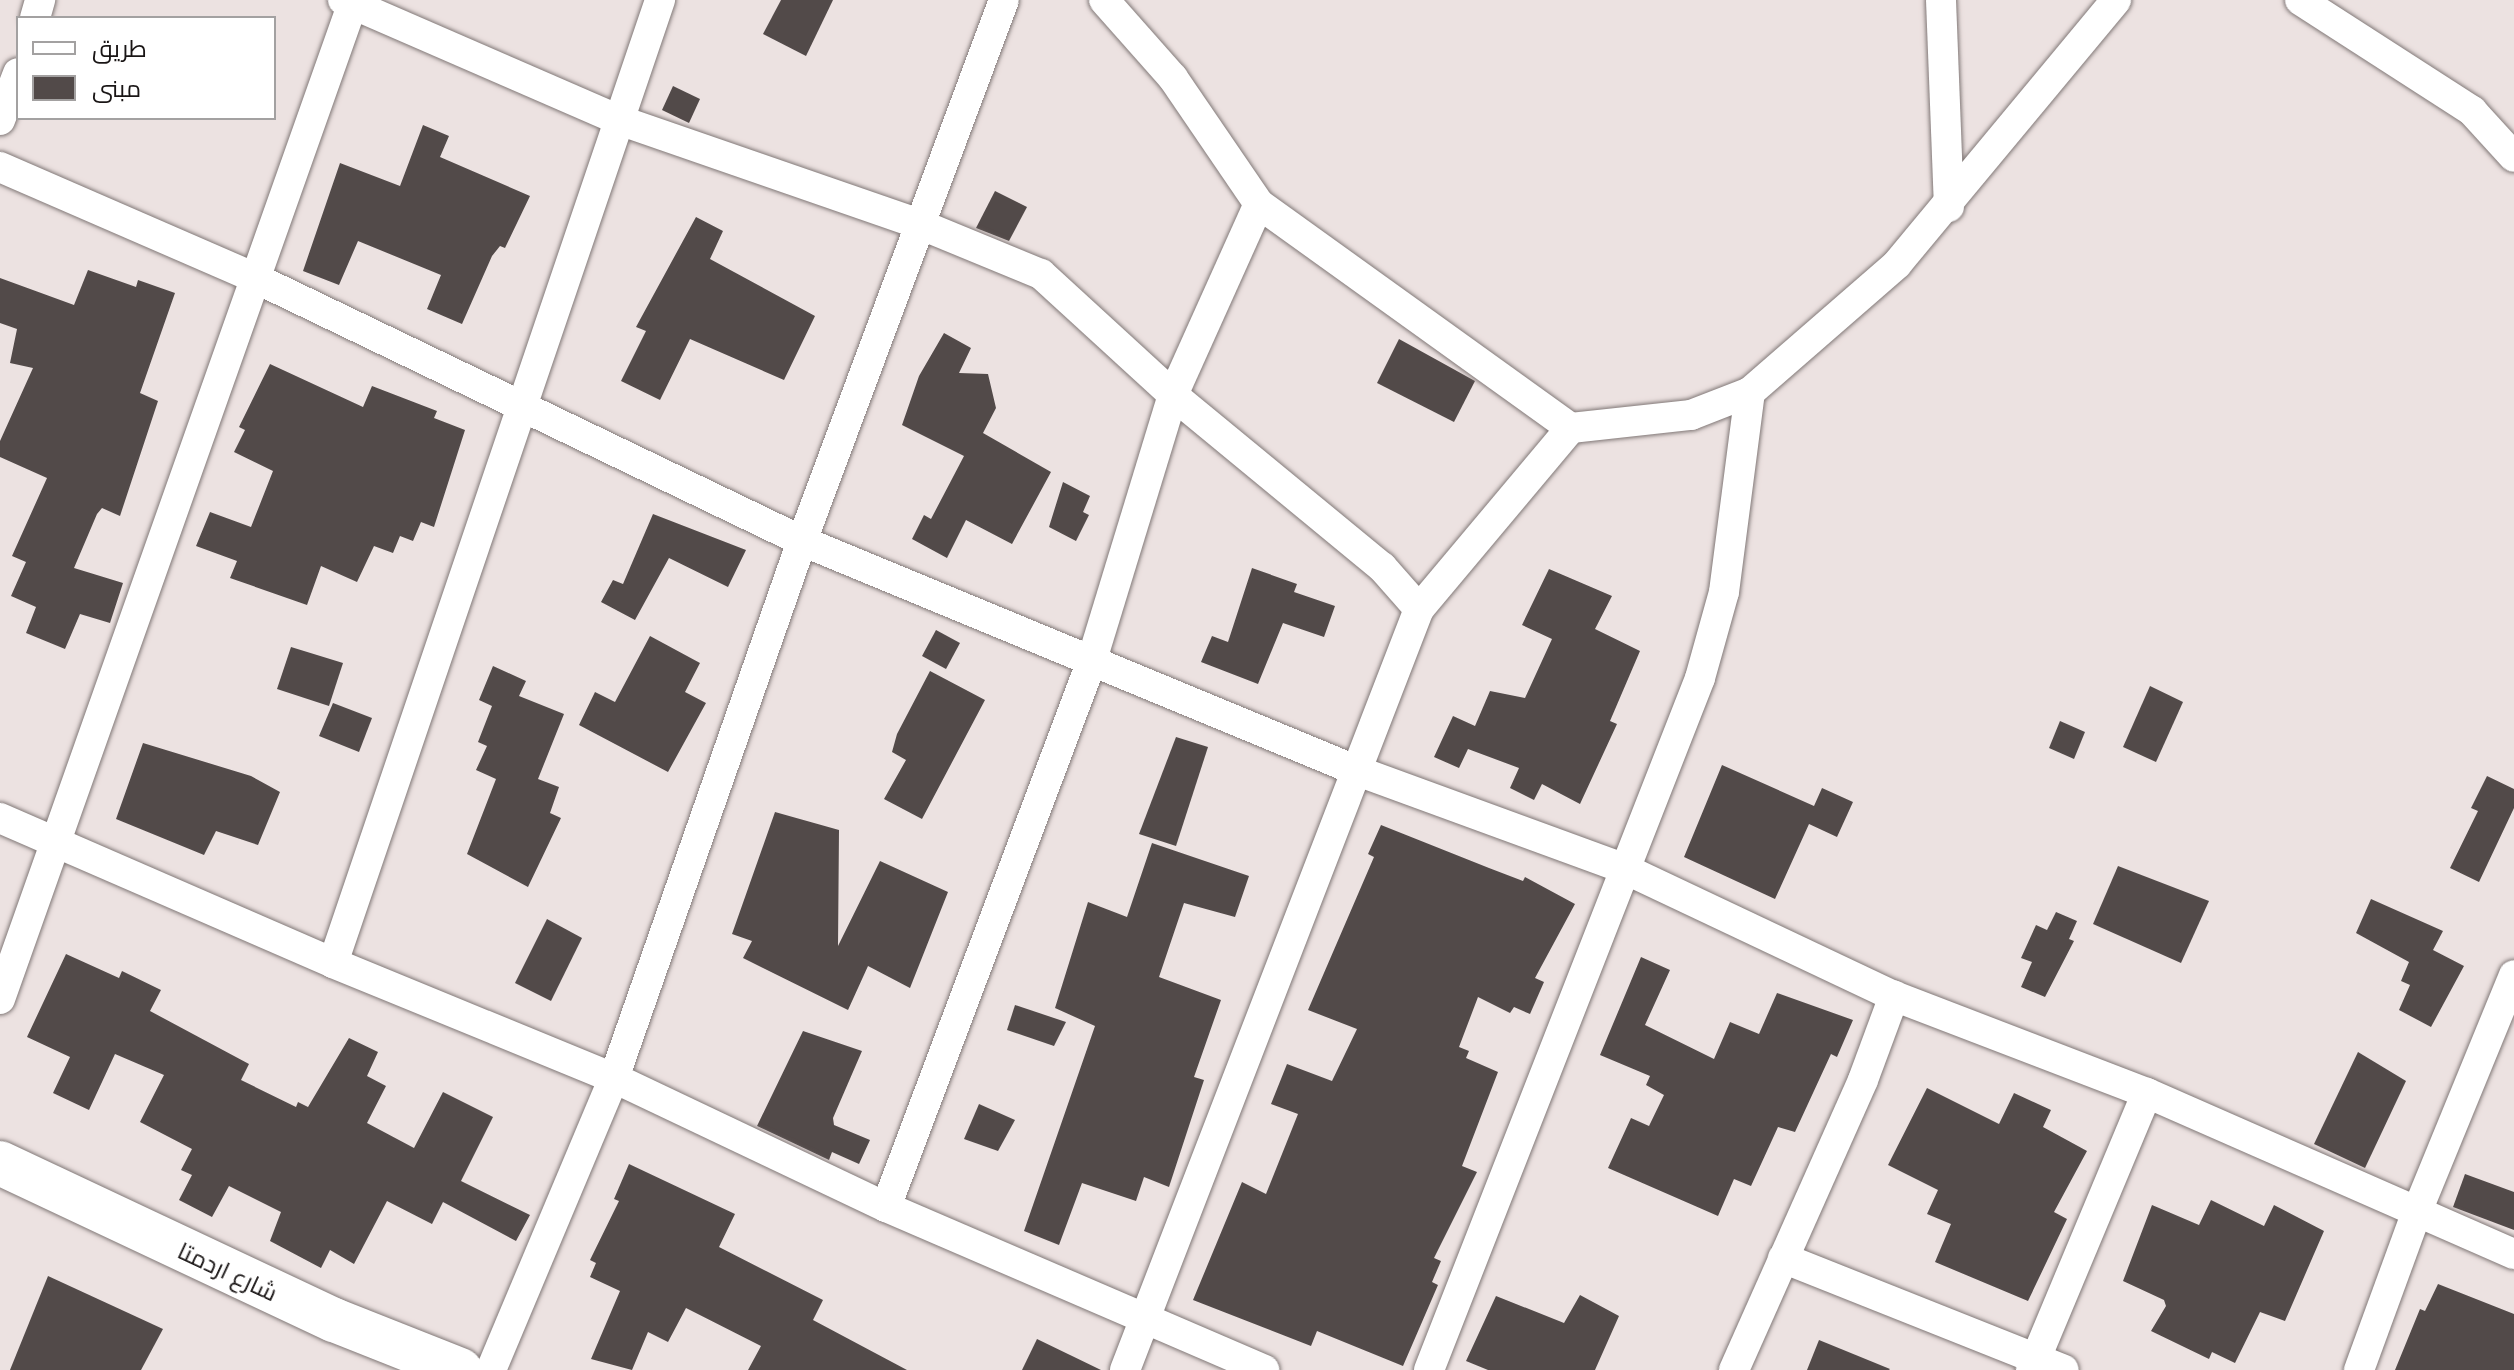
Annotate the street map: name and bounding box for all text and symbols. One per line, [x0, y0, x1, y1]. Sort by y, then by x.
legend [16, 16, 276, 120]
text: طريق [92, 31, 147, 64]
text: مبنى [92, 71, 141, 104]
street label: شارع اردمتا [174, 1235, 282, 1307]

